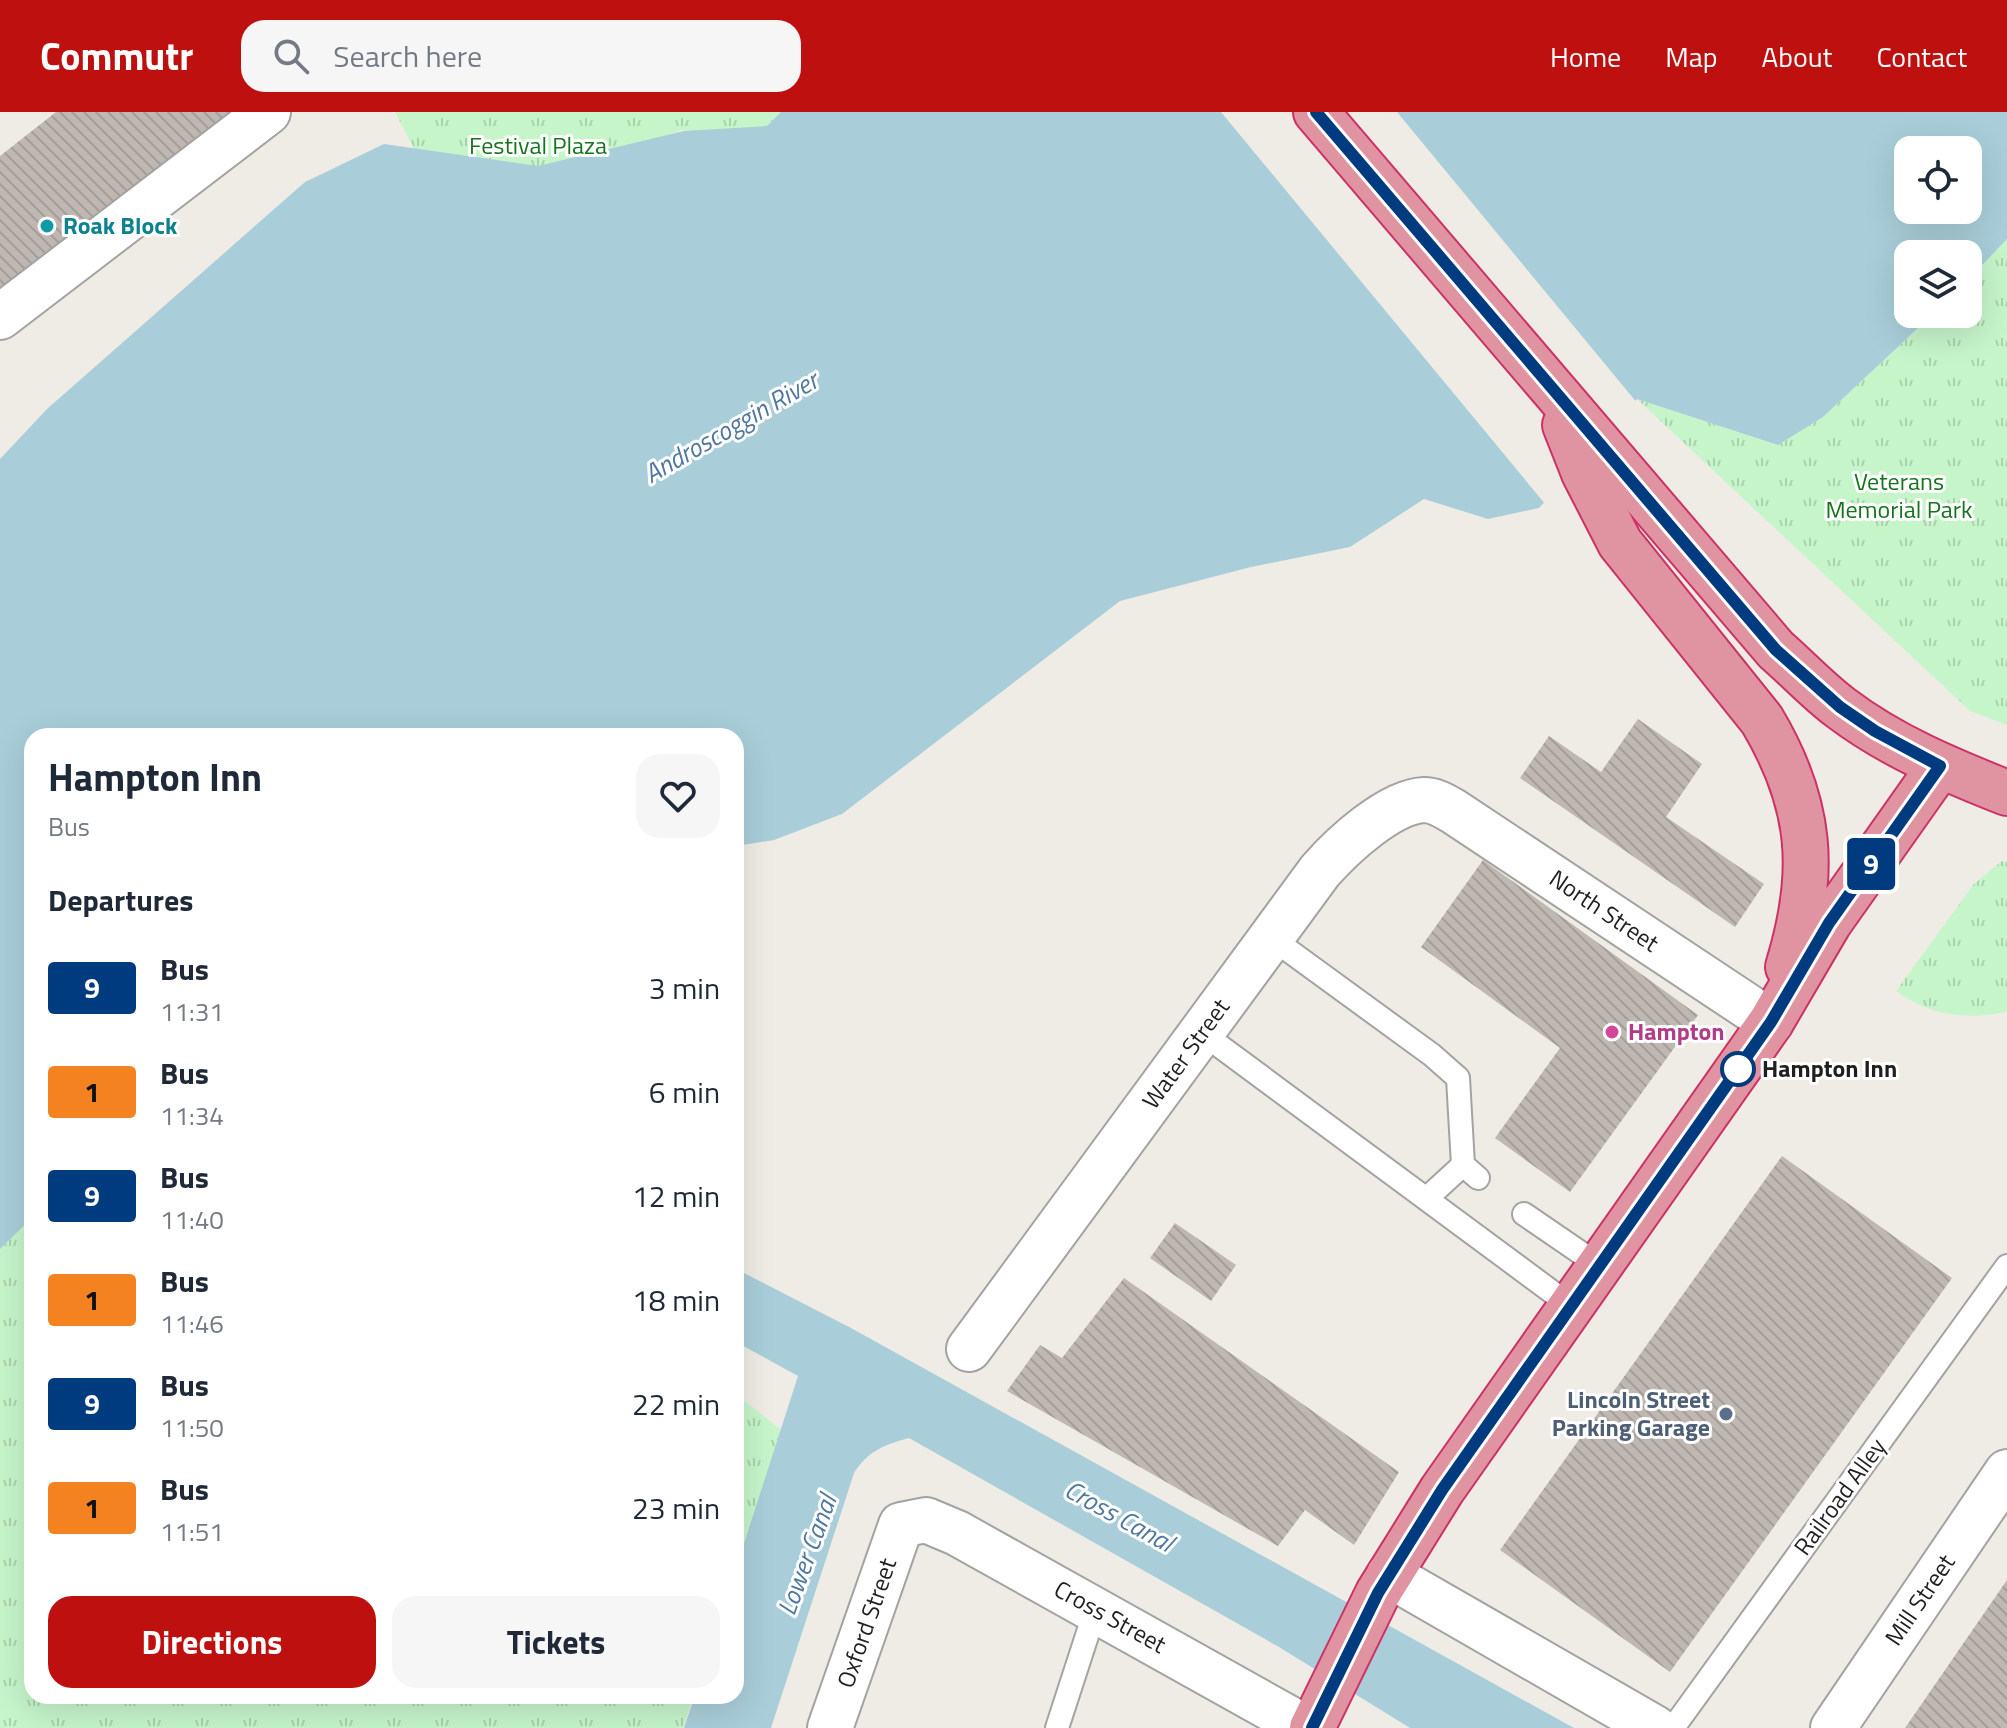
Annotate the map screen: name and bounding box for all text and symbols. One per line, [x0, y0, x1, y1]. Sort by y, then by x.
search box [241, 20, 801, 92]
text: Commutr [40, 27, 193, 85]
text: Search here [333, 33, 482, 79]
icon: search [269, 34, 313, 78]
text: Home [1550, 35, 1621, 78]
text: Map [1665, 35, 1718, 78]
text: About [1762, 35, 1832, 78]
text: Contact [1876, 35, 1967, 78]
park label: Festival Plaza [469, 127, 607, 163]
map controls [1894, 136, 1982, 328]
button: locate [1894, 136, 1982, 224]
place label: Roak Block [63, 207, 178, 243]
marker: Roak Block [38, 217, 56, 235]
button: layers [1894, 240, 1982, 328]
water label: Androscoggin River [636, 359, 828, 492]
park label: Veterans Memorial Park [1825, 463, 1973, 527]
text: Hampton Inn [48, 748, 262, 806]
button: heart [636, 754, 720, 838]
text: Bus [48, 807, 90, 846]
line badge: 9 [1845, 838, 1897, 890]
text: 9 [1863, 842, 1879, 885]
street label: North Street [1542, 860, 1667, 961]
text: Departures [48, 877, 193, 923]
text: Bus [160, 946, 209, 992]
text: 3 min [649, 965, 720, 1011]
text: 9 [84, 966, 100, 1009]
street label: Water Street [1133, 990, 1238, 1116]
text: 11:31 [160, 992, 224, 1031]
place label: Hampton [1628, 1013, 1724, 1049]
marker: Hampton [1603, 1023, 1621, 1041]
text: Bus [160, 1050, 209, 1096]
place label: Hampton Inn [1762, 1050, 1897, 1086]
marker: Hampton Inn [1721, 1052, 1755, 1086]
text: 6 min [649, 1069, 720, 1115]
text: 1 [84, 1070, 100, 1113]
text: 11:34 [160, 1096, 224, 1135]
text: Bus [160, 1154, 209, 1200]
text: 12 min [632, 1173, 720, 1219]
text: 9 [84, 1174, 100, 1217]
text: 11:40 [160, 1200, 224, 1239]
text: Bus [160, 1258, 209, 1304]
text: 18 min [632, 1277, 720, 1323]
text: 1 [84, 1278, 100, 1321]
text: 11:46 [160, 1304, 224, 1343]
text: Bus [160, 1362, 209, 1408]
text: 22 min [632, 1381, 720, 1427]
place label: Lincoln Street Parking Garage [1552, 1381, 1710, 1445]
text: 9 [84, 1382, 100, 1425]
marker: Lincoln Street Parking Garage [1717, 1405, 1735, 1423]
text: 11:50 [160, 1408, 224, 1447]
street label: Railroad Alley [1784, 1430, 1894, 1563]
text: Bus [160, 1466, 209, 1512]
water label: Cross Canal [1058, 1470, 1184, 1563]
text: 23 min [632, 1485, 720, 1531]
text: 1 [84, 1486, 100, 1529]
water label: Lower Canal [767, 1486, 848, 1621]
text: 11:51 [160, 1512, 224, 1551]
street label: Mill Street [1875, 1546, 1963, 1652]
street label: Oxford Street [827, 1552, 905, 1692]
street label: Cross Street [1048, 1571, 1174, 1662]
button: Directions [48, 1596, 376, 1688]
button: Tickets [392, 1596, 720, 1688]

